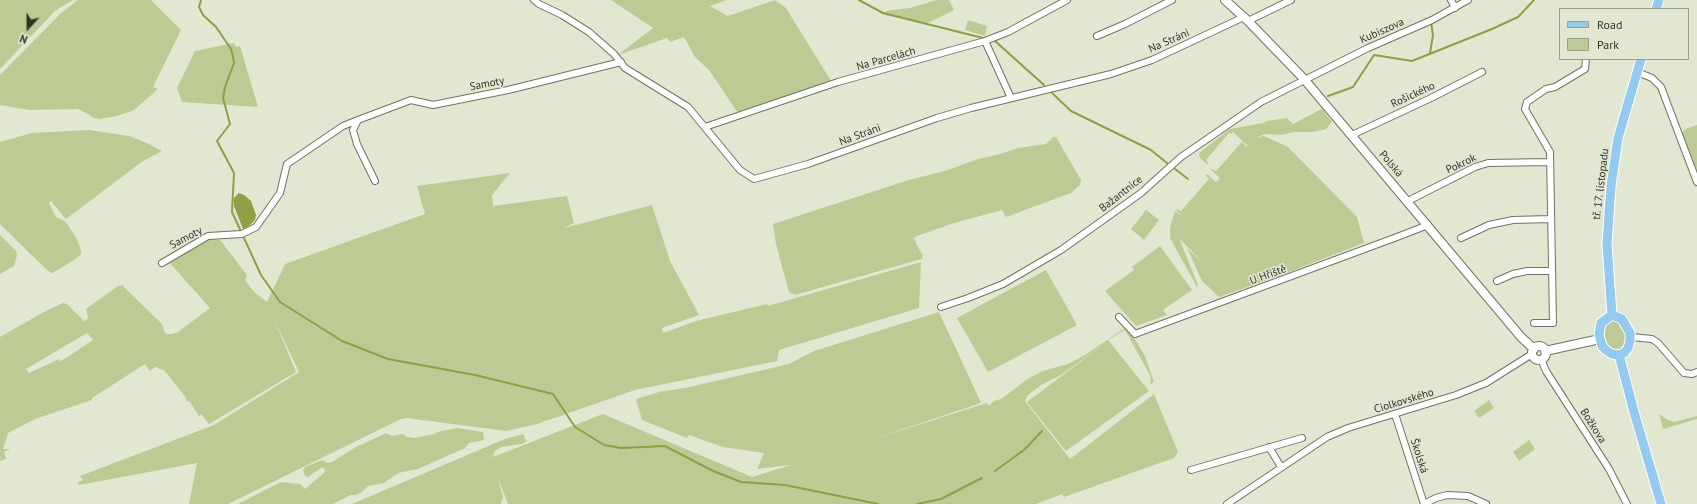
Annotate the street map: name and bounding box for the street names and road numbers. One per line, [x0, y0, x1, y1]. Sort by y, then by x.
street label: Kubiszova [1358, 15, 1406, 47]
street label: Na Stráni [1146, 26, 1192, 56]
street label: Na Parcelách [855, 44, 917, 74]
street label: Samoty [469, 74, 505, 94]
street label: Rošického [1389, 79, 1437, 111]
street label: Na Stráni [837, 121, 883, 149]
street label: Polská [1376, 148, 1406, 180]
street label: tř. 17. listopadu [1590, 148, 1612, 220]
street label: Pokrok [1444, 151, 1478, 177]
street label: Bažantnice [1097, 173, 1145, 215]
street label: Samoty [167, 224, 205, 252]
street label: U Hřiště [1248, 262, 1288, 288]
street label: Ciolkovského [1373, 386, 1435, 416]
street label: Božkova [1577, 406, 1609, 446]
street label: Školská [1407, 437, 1431, 475]

